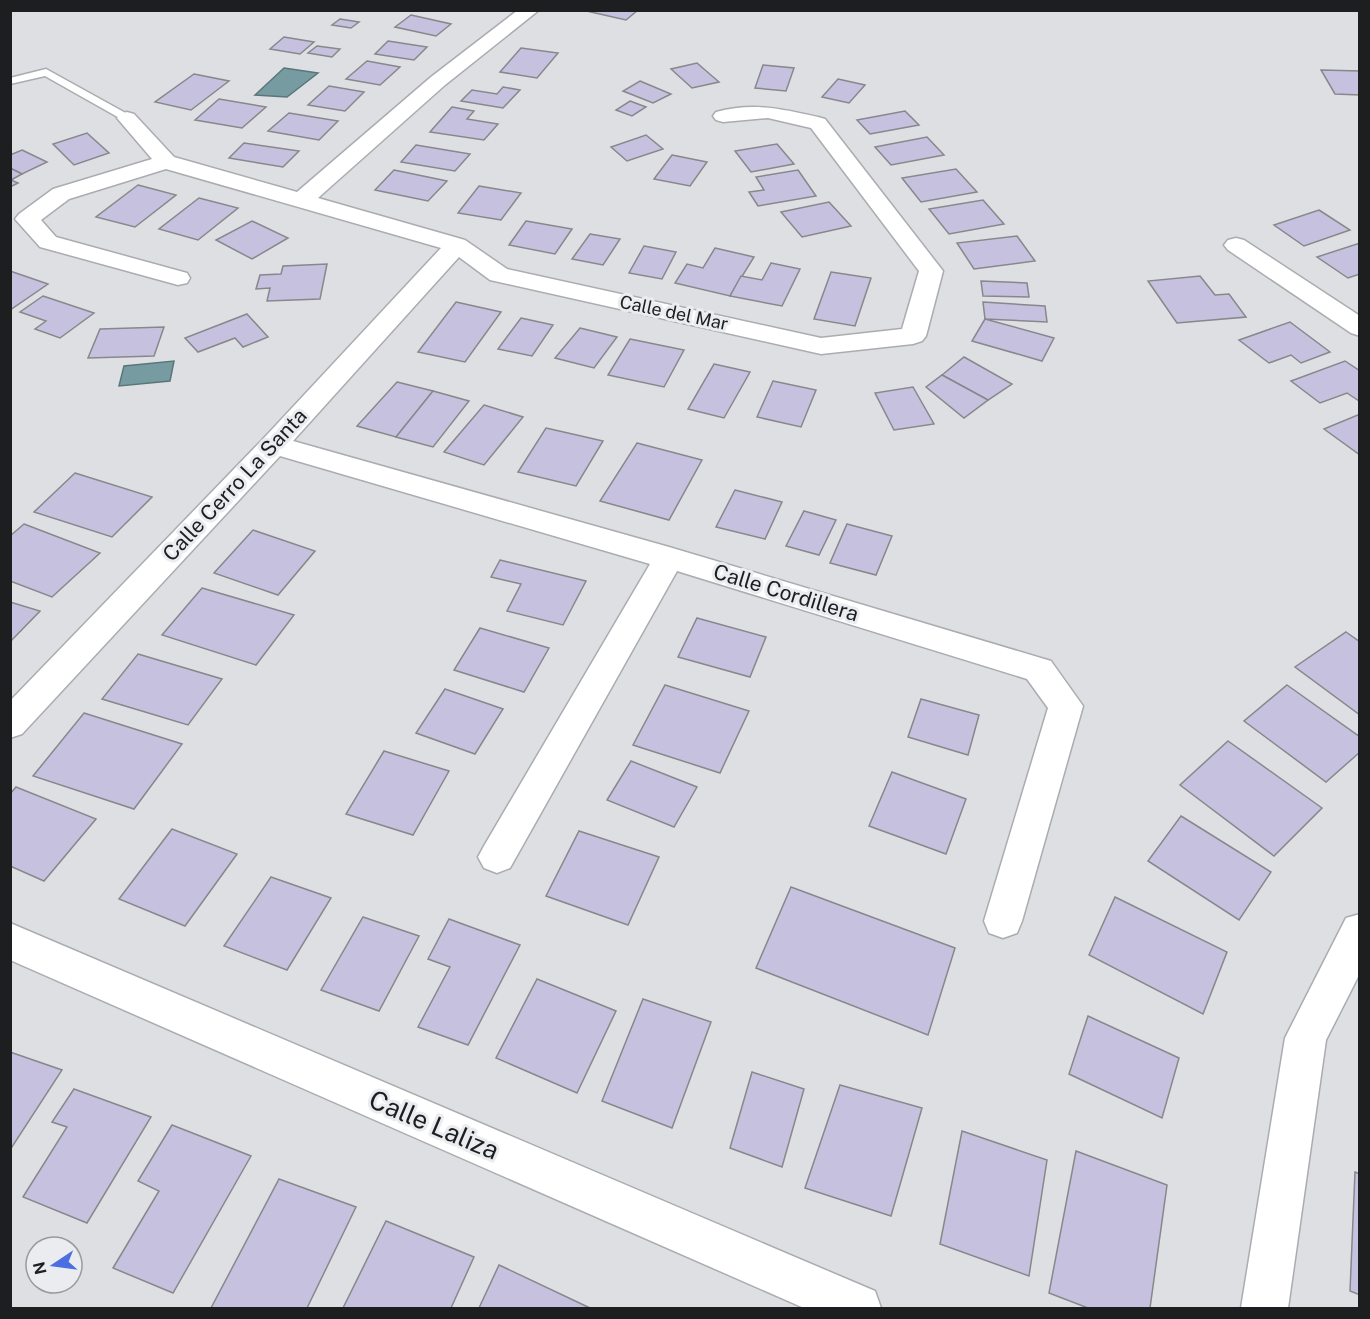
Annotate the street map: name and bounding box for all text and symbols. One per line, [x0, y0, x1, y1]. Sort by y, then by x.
street label: Calle del Mar [618, 291, 730, 334]
street label: Calle Cerro La Santa [157, 403, 312, 566]
street label: Calle Cordillera [711, 559, 862, 626]
street label: Calle Laliza [365, 1083, 504, 1166]
north arrow [24, 1235, 84, 1295]
text: N [29, 1260, 51, 1276]

